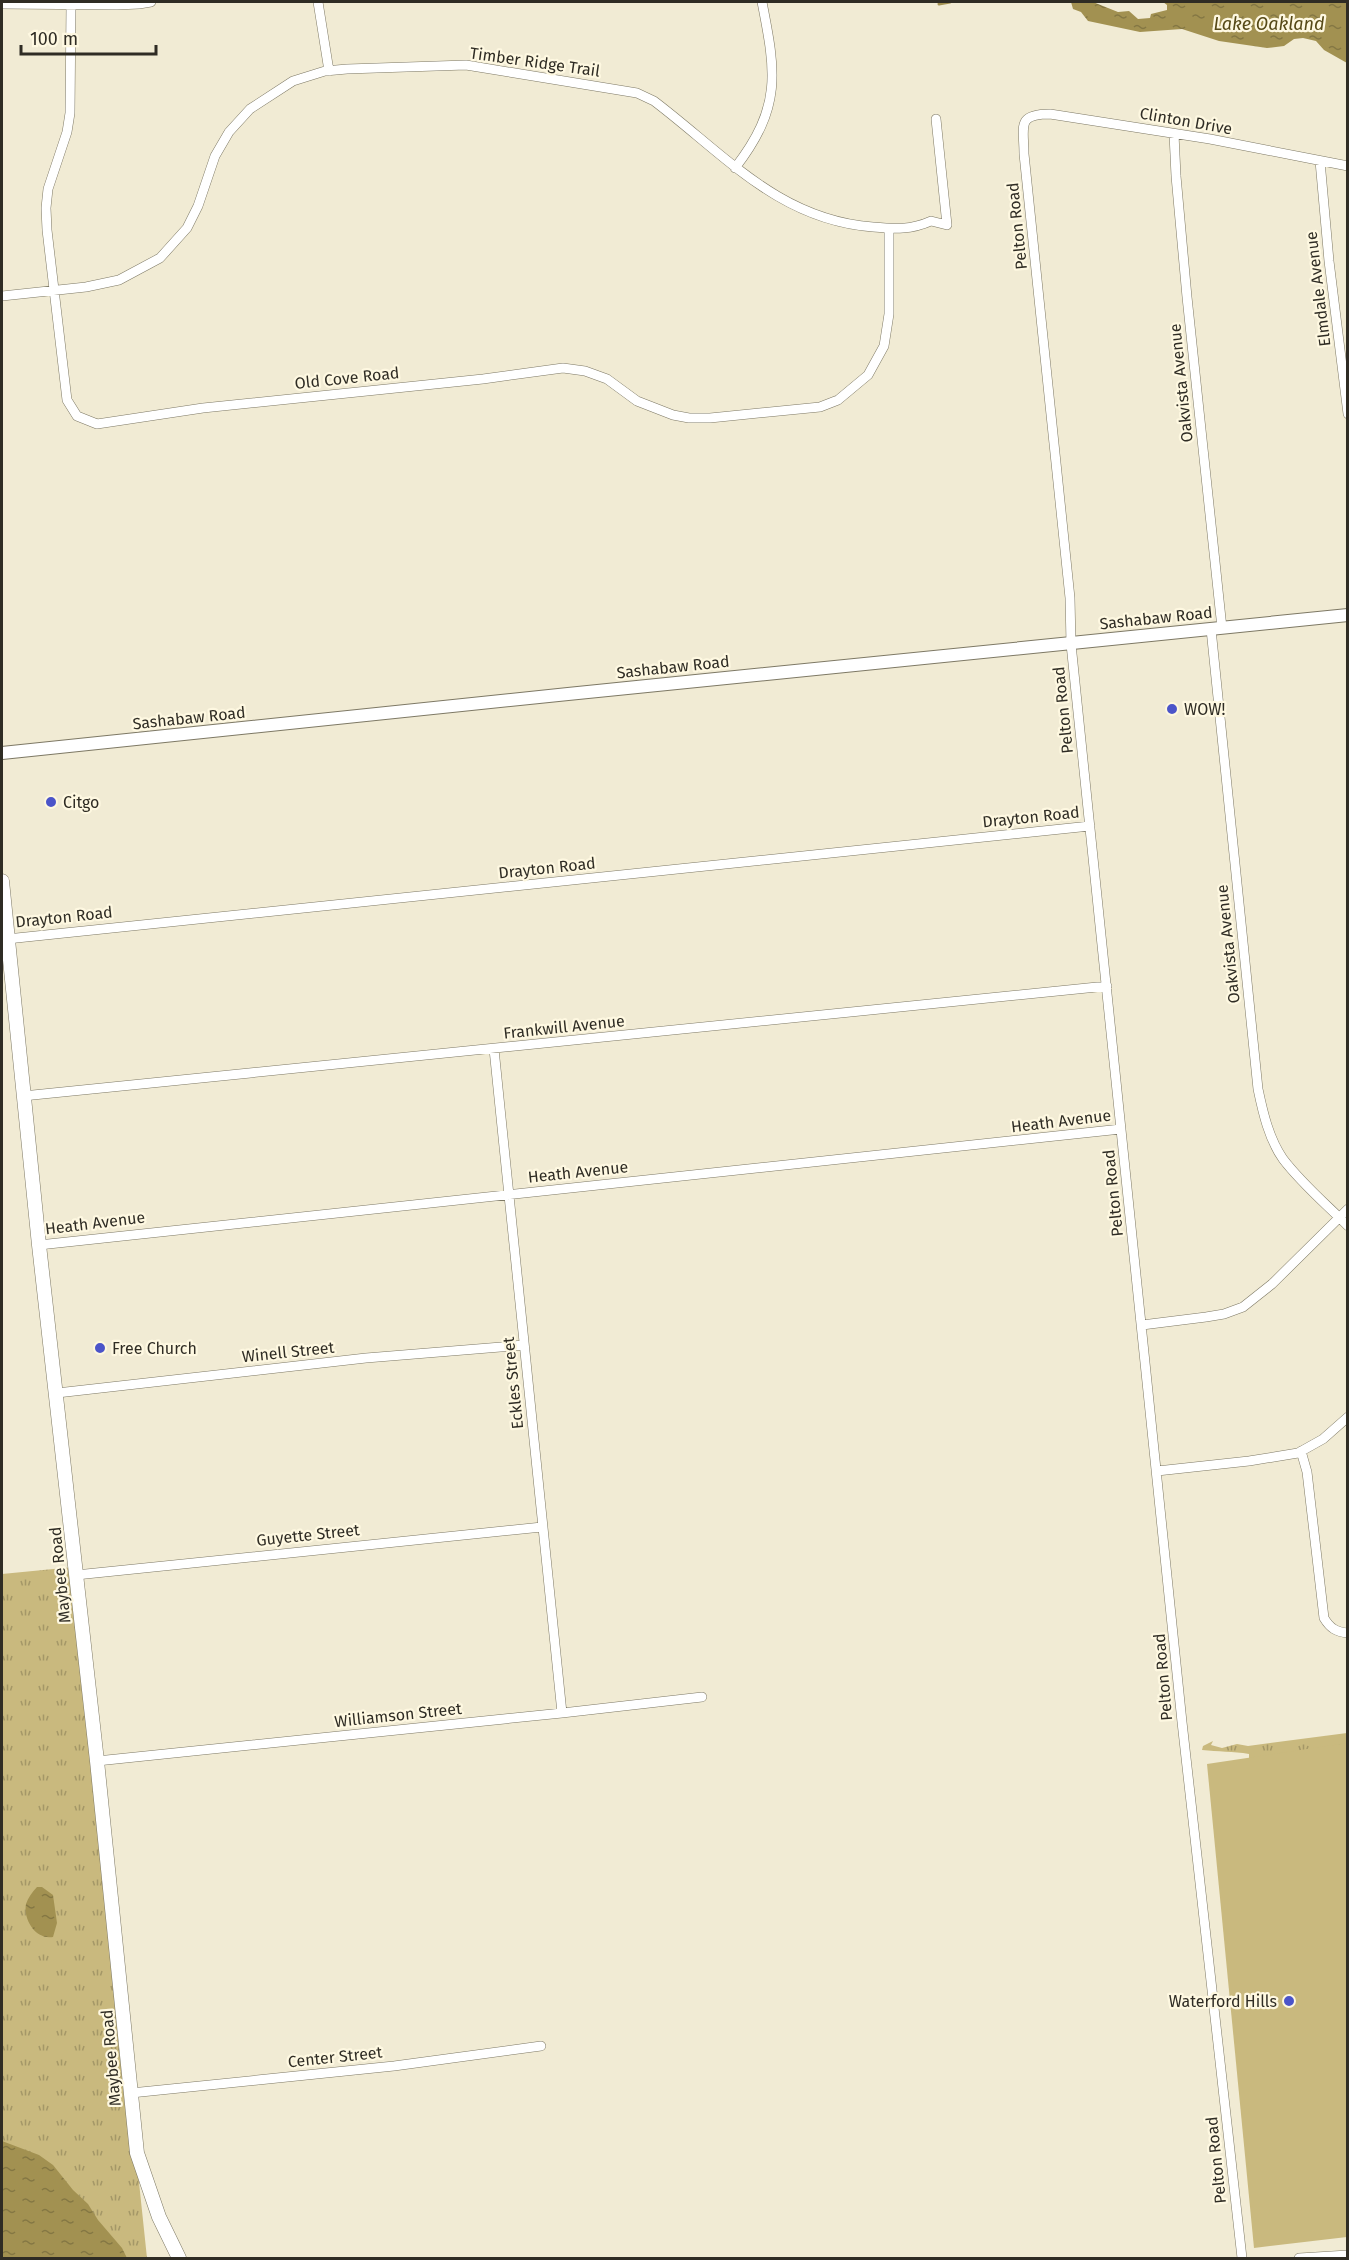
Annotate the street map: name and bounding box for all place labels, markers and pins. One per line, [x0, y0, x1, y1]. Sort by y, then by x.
place label: WOW! [1184, 700, 1226, 719]
marker: WOW! [1165, 702, 1179, 716]
place label: Citgo [63, 793, 99, 812]
marker: Citgo [44, 795, 58, 809]
place label: Free Church [112, 1339, 197, 1358]
marker: Free Church [93, 1341, 107, 1355]
place label: Waterford Hills [1169, 1992, 1277, 2011]
marker: Waterford Hills [1282, 1994, 1296, 2008]

